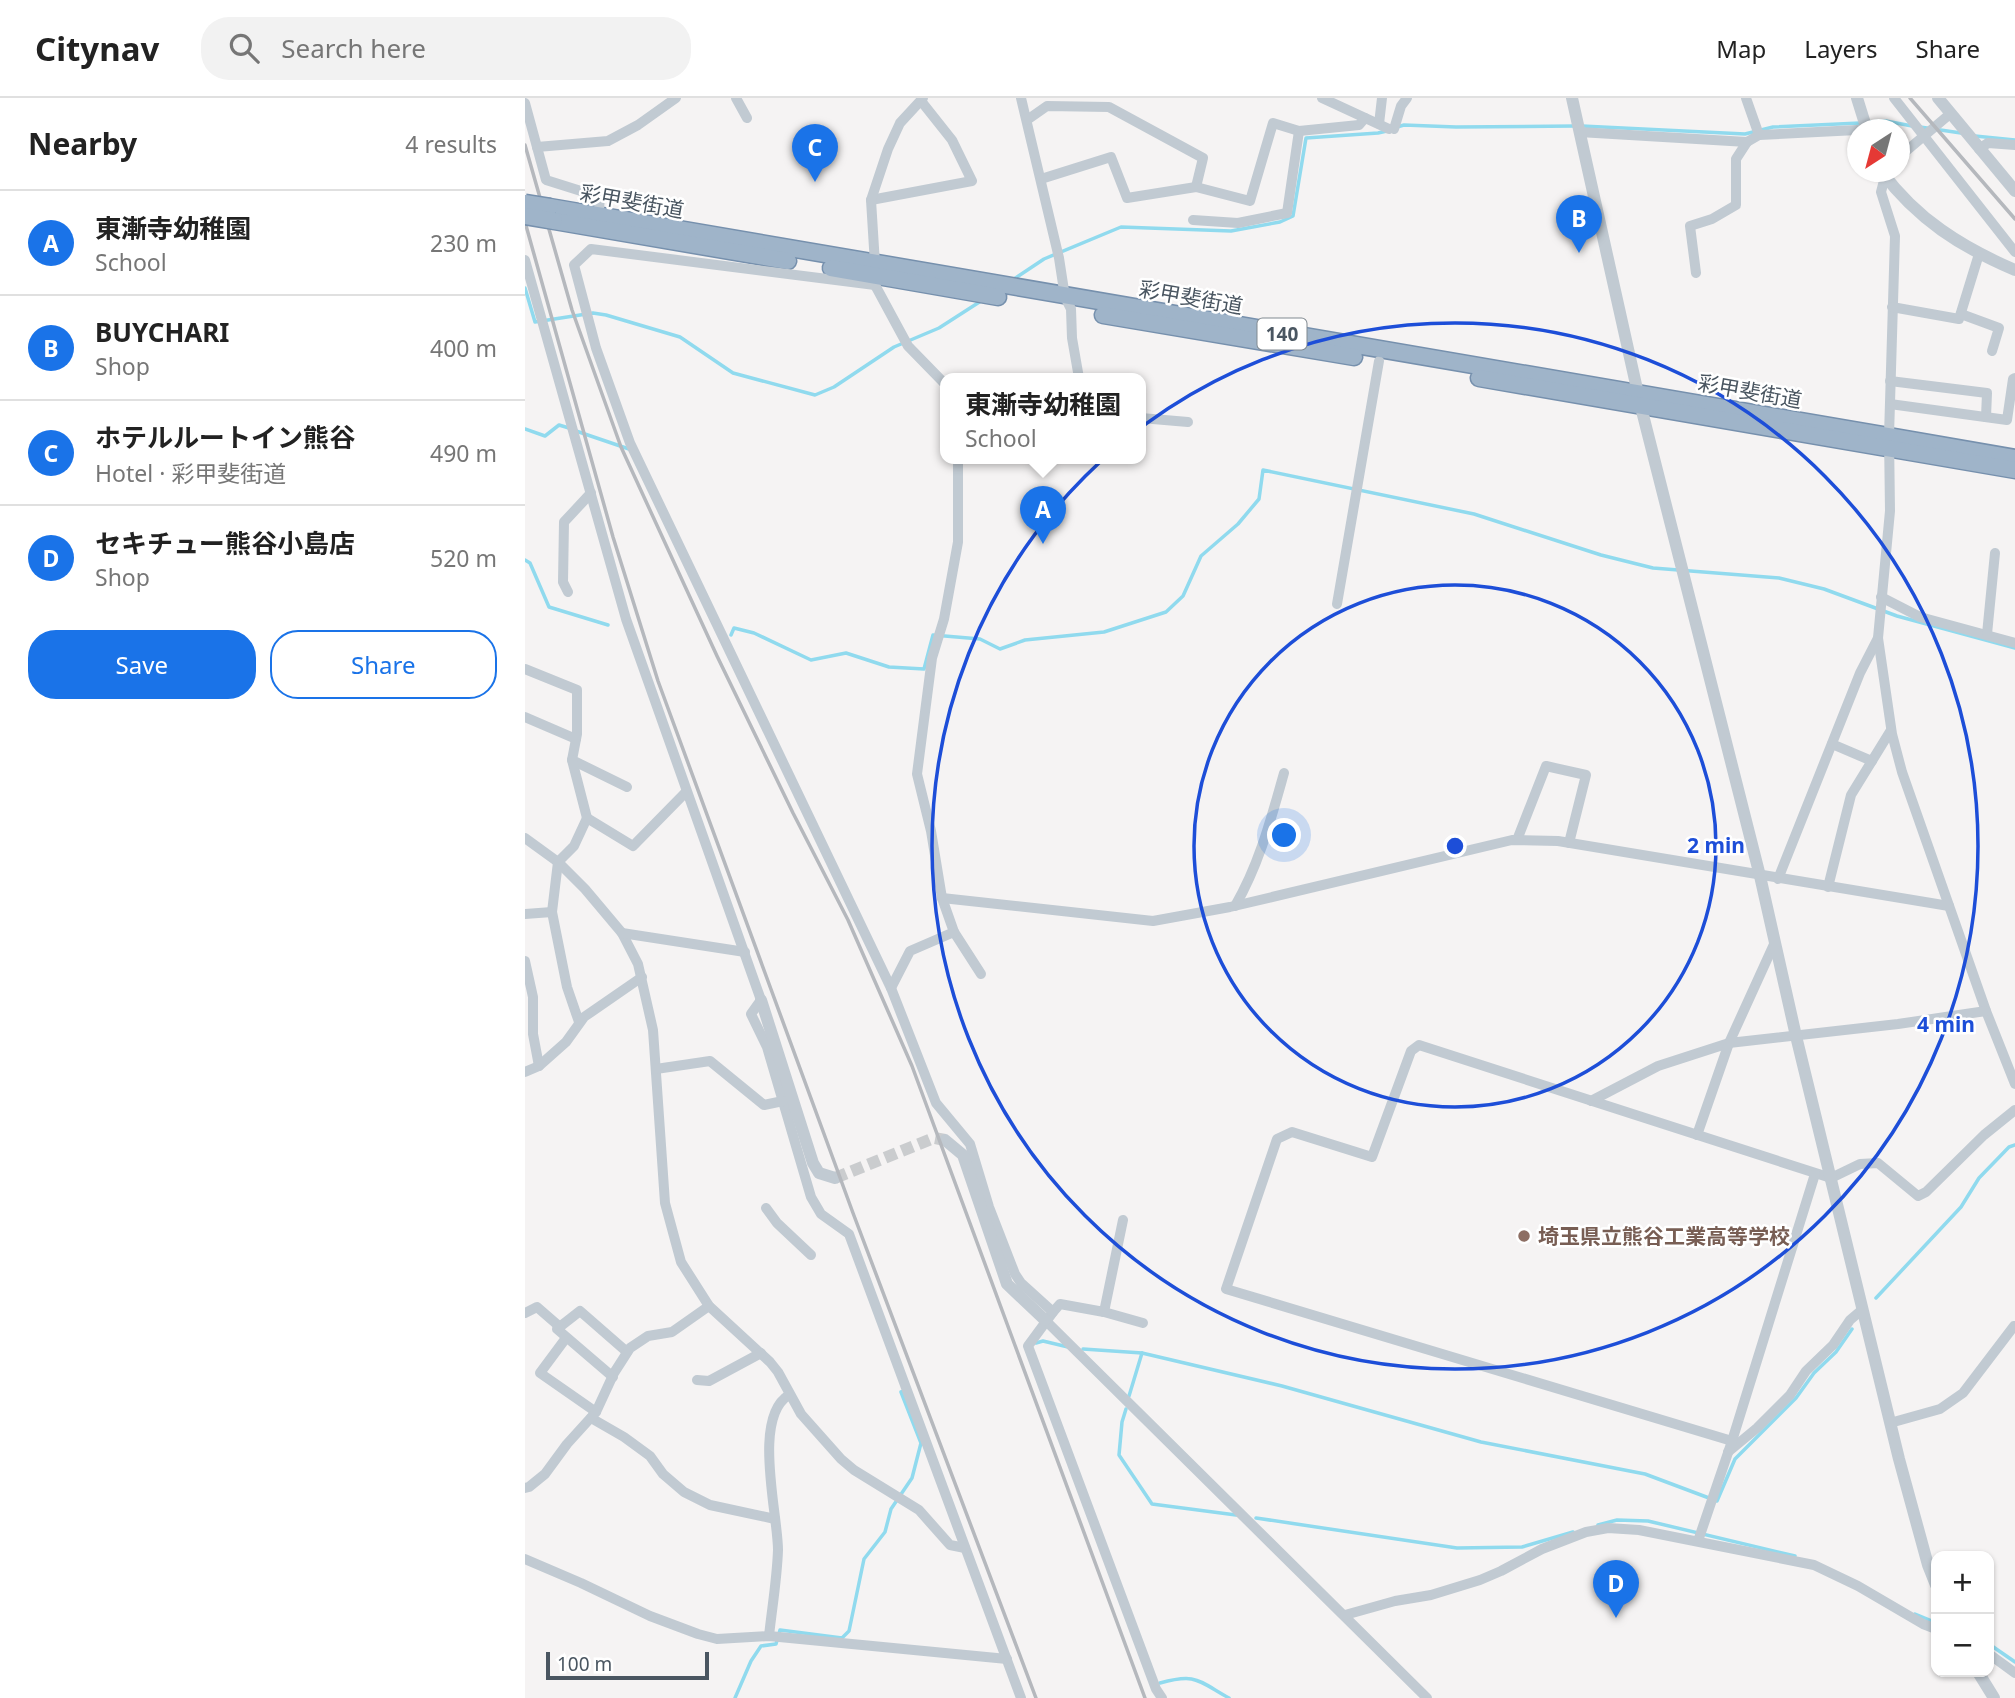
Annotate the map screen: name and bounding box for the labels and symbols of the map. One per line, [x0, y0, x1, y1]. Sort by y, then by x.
north arrow [1847, 119, 1910, 182]
pin: C [792, 124, 838, 182]
street label: 彩甲斐街道 [578, 178, 686, 224]
pin: B [1556, 195, 1602, 253]
street label: 彩甲斐街道 [1137, 274, 1245, 320]
road number: 140 [1257, 318, 1307, 350]
street label: 彩甲斐街道 [1696, 368, 1804, 414]
pin: A [1020, 486, 1066, 544]
your location [1267, 818, 1301, 852]
text: 2 min [1687, 831, 1745, 859]
centre of rings [1443, 834, 1467, 858]
text: 4 min [1917, 1010, 1975, 1038]
place label: 埼玉県立熊谷工業高等学校 [1538, 1222, 1790, 1250]
marker: 埼玉県立熊谷工業高等学校 [1516, 1228, 1532, 1244]
pin: D [1593, 1560, 1639, 1618]
scale bar [546, 1649, 709, 1681]

